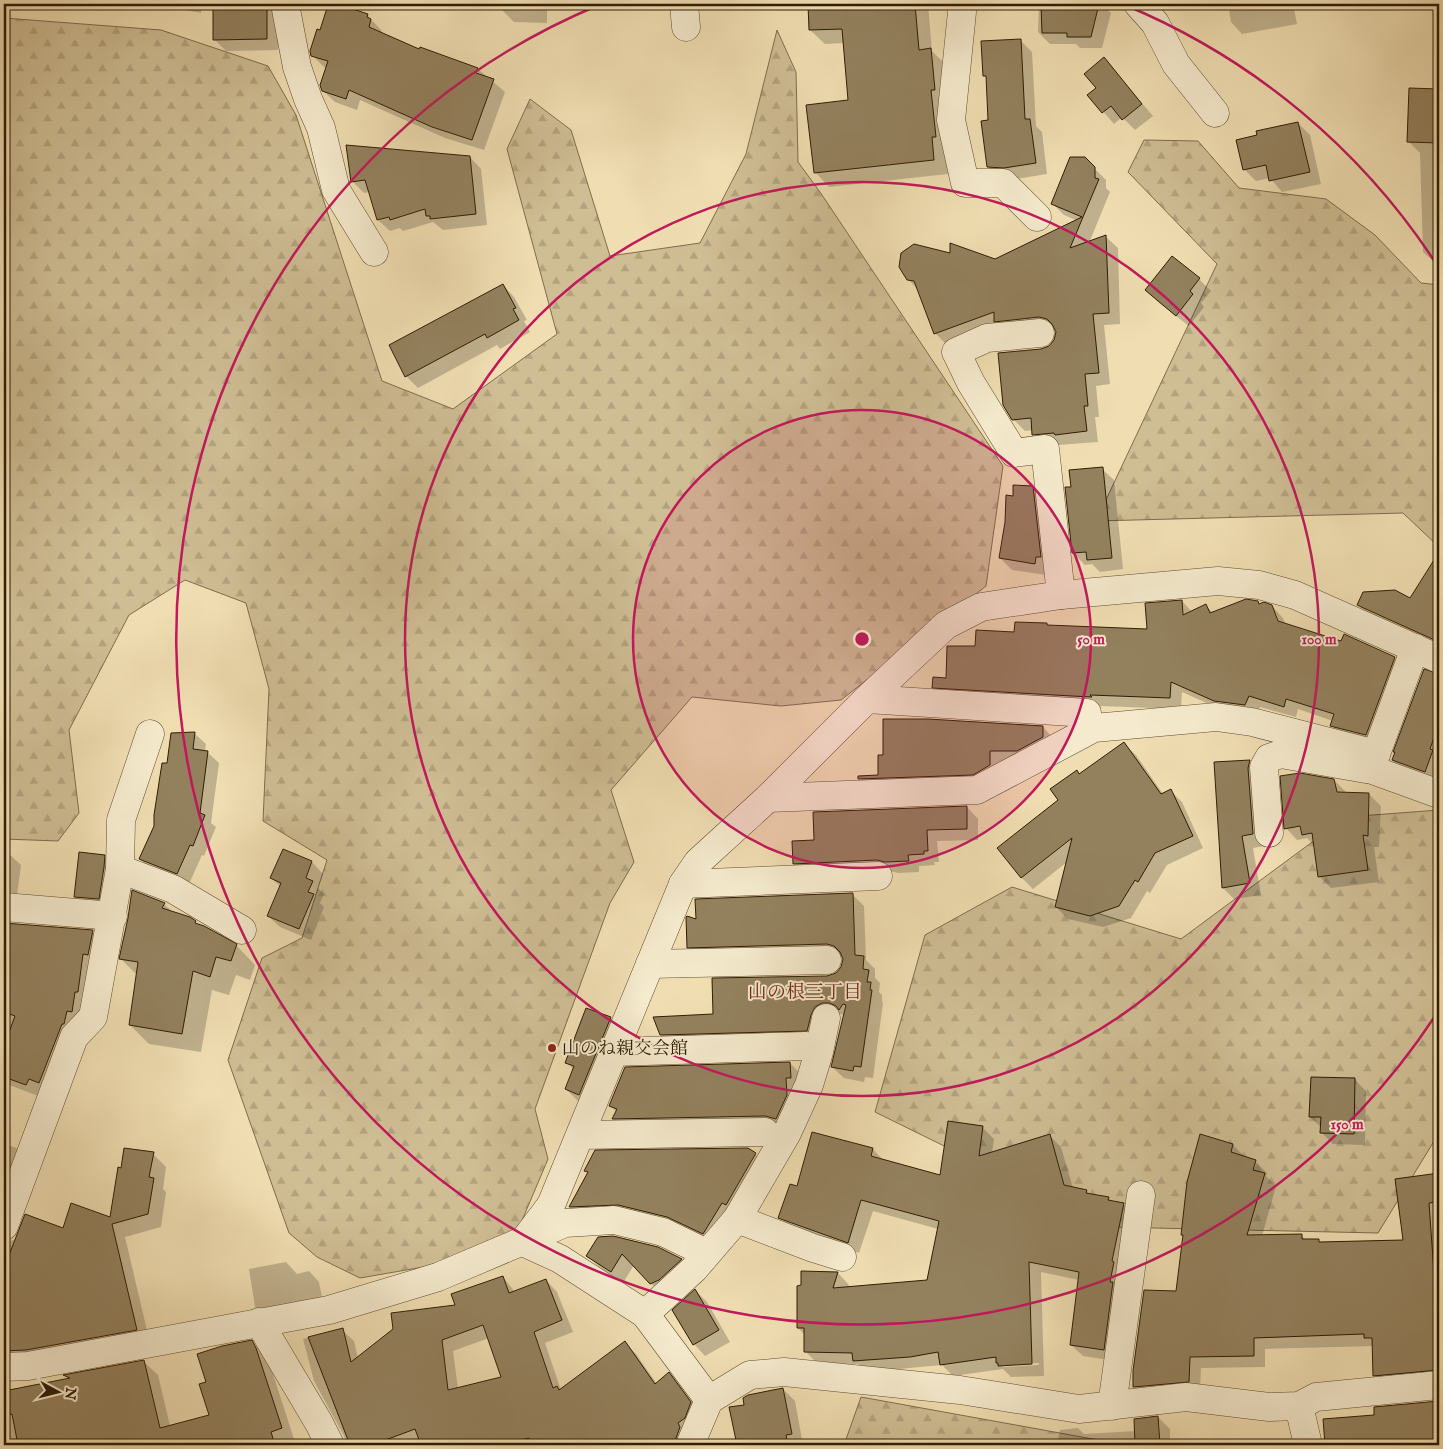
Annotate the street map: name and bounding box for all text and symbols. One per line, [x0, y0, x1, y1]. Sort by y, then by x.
centre of rings [853, 630, 871, 648]
text: 50 m [1077, 630, 1105, 649]
text: 100 m [1301, 630, 1337, 649]
district label: 山の根三丁目 [748, 981, 862, 1005]
place label: 山のね親交会館 [562, 1038, 688, 1061]
marker: 山のね親交会館 [546, 1042, 558, 1054]
text: 150 m [1330, 1115, 1364, 1134]
north arrow [32, 1366, 82, 1416]
text: N [60, 1385, 80, 1401]

